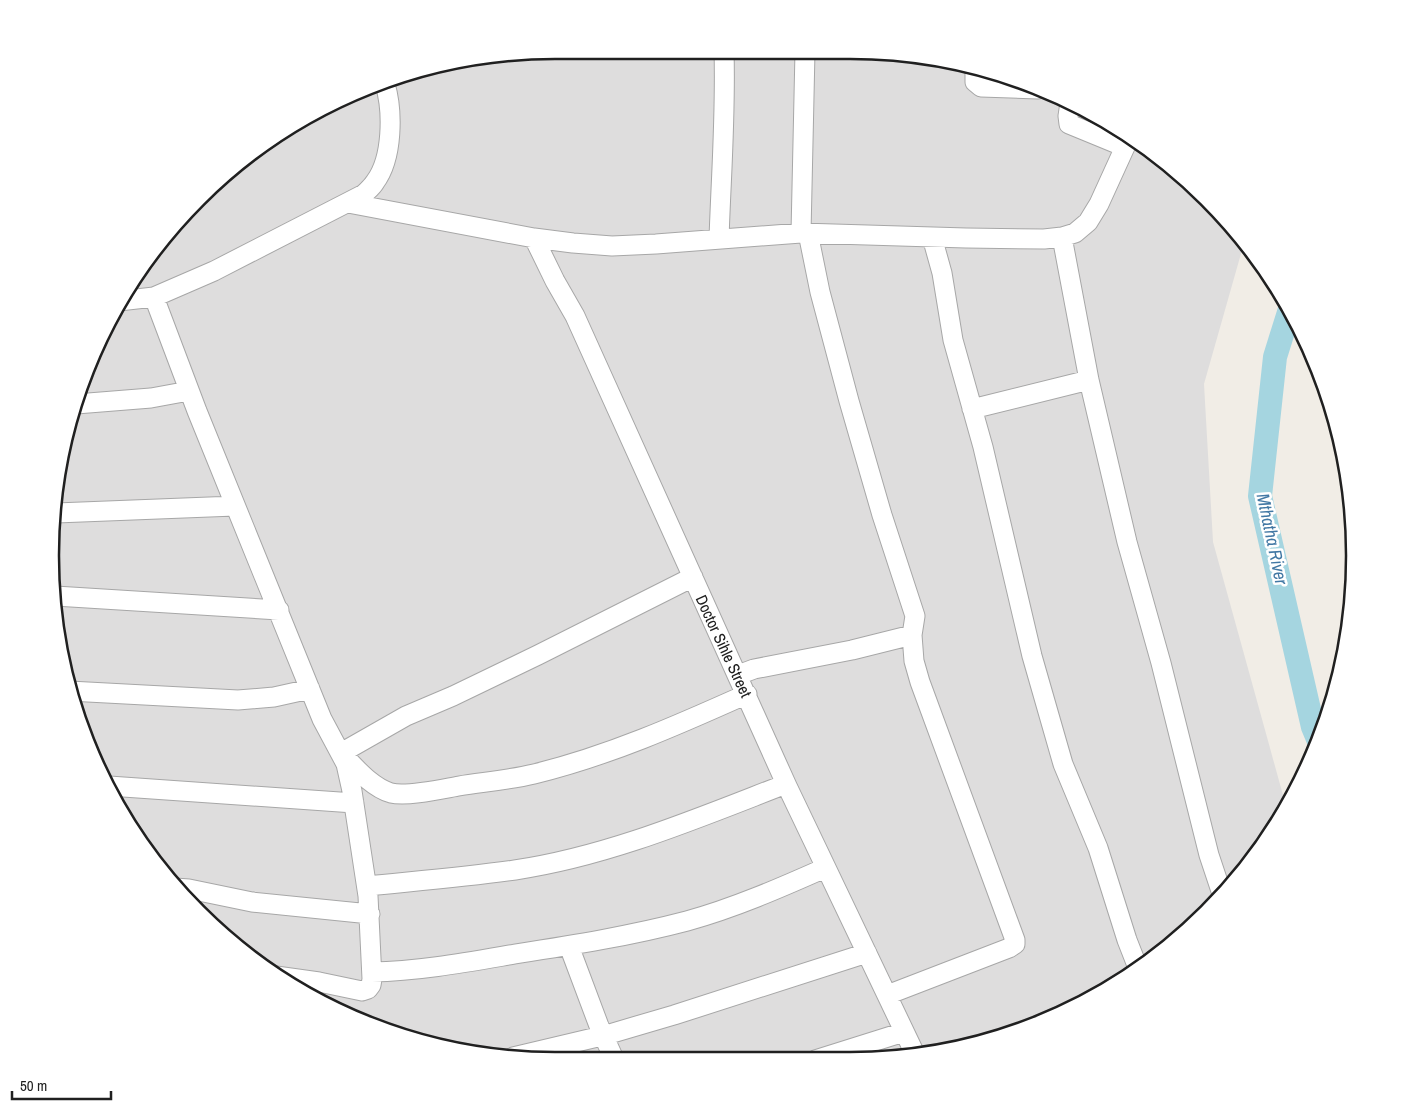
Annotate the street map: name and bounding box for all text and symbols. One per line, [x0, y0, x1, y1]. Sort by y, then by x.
water label: Mthatha River [1251, 491, 1295, 588]
street label: Doctor Sihle Street [691, 591, 758, 701]
scale bar [12, 1068, 111, 1100]
text: 50 m [20, 1075, 47, 1096]

